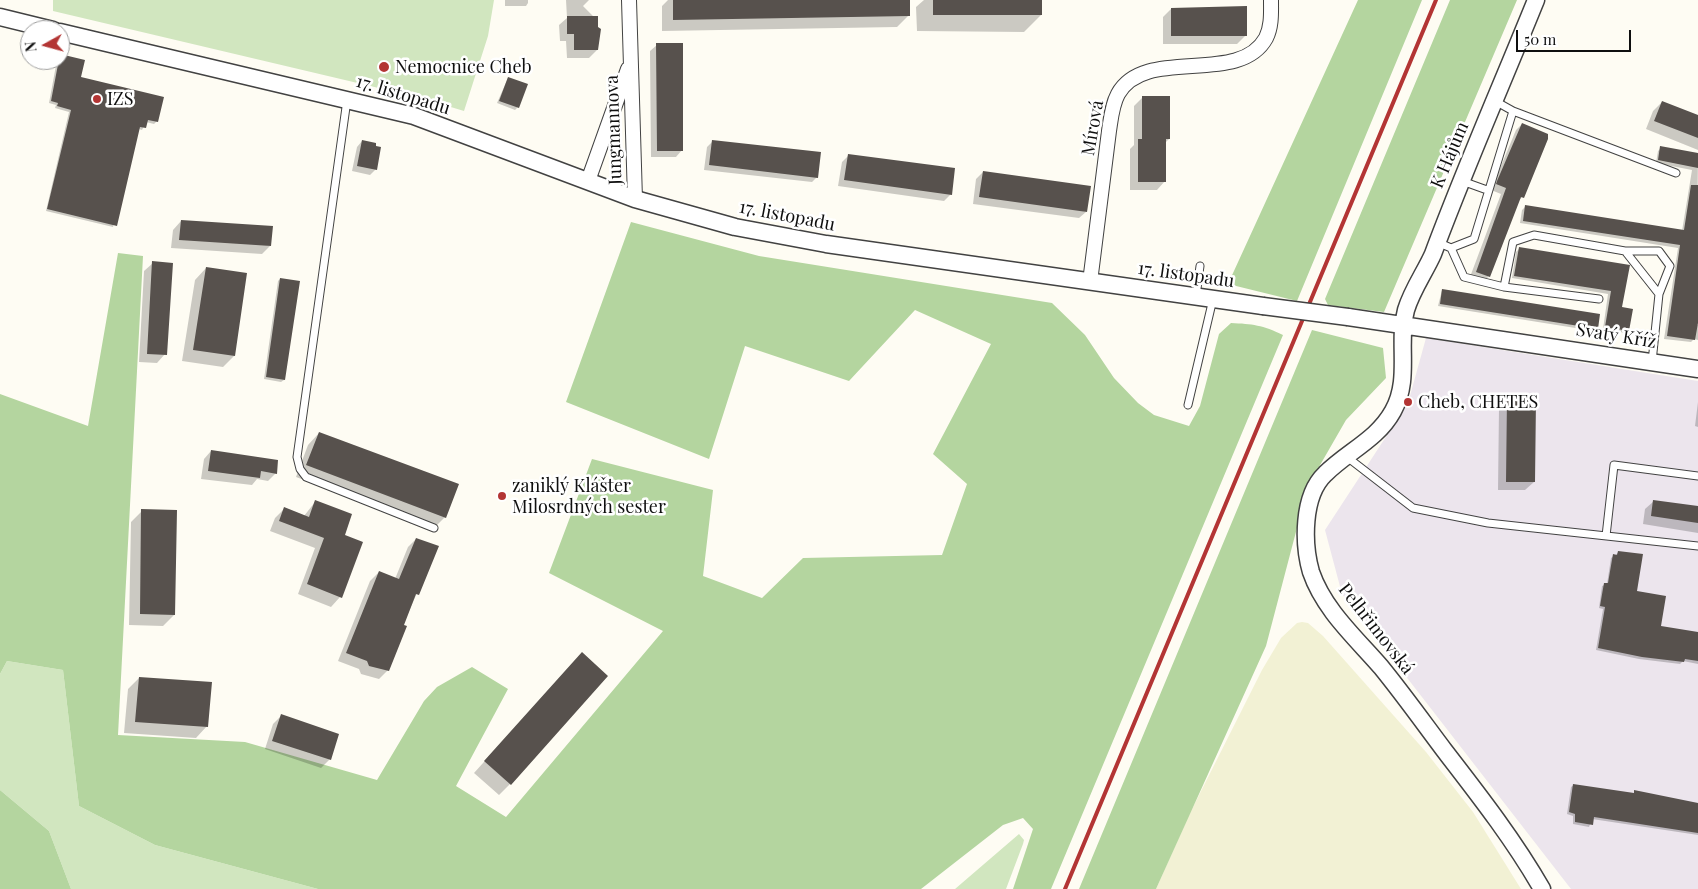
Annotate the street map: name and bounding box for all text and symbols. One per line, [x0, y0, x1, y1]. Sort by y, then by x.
north arrow [20, 20, 70, 70]
scale bar [1518, 20, 1633, 52]
text: 50 m [1524, 29, 1556, 49]
text: N [21, 41, 41, 53]
place label: Nemocnice Cheb [395, 56, 532, 78]
marker: Nemocnice Cheb [377, 60, 391, 74]
street label: 17. listopadu [353, 70, 453, 120]
street label: Jungmannova [601, 75, 627, 185]
place label: IZS [107, 88, 134, 110]
marker: IZS [91, 93, 103, 105]
street label: Mírová [1078, 99, 1108, 157]
street label: K Hájům [1426, 119, 1474, 191]
street label: 17. listopadu [737, 196, 837, 236]
street label: 17. listopadu [1136, 258, 1236, 292]
street label: Svatý Kříž [1574, 319, 1658, 353]
place label: Cheb, CHETES [1418, 391, 1538, 413]
marker: Cheb, CHETES [1402, 396, 1414, 408]
place label: zaniklý Klášter Milosrdných sester [512, 475, 666, 518]
marker: zaniklý Klášter Milosrdných sester [496, 490, 508, 502]
street label: Pelhřimovská [1334, 579, 1418, 679]

